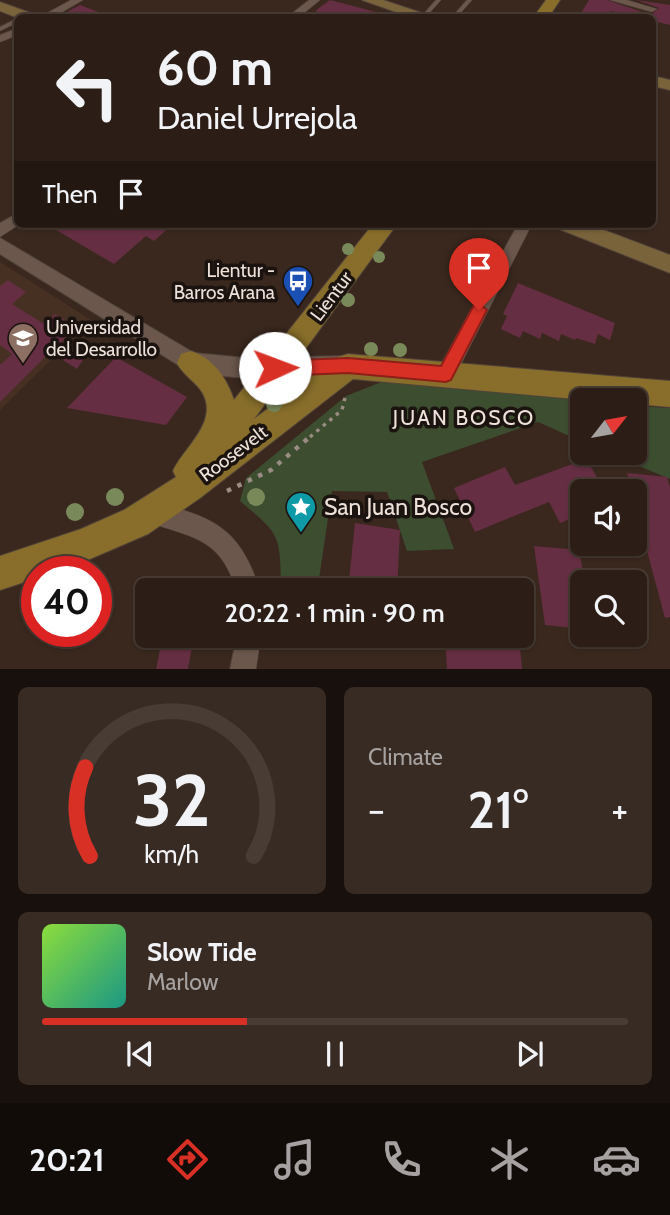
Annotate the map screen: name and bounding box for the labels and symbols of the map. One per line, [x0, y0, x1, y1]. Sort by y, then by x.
pin [449, 238, 509, 310]
place label: Lientur - Barros Arana [174, 259, 275, 304]
bus stop icon: Lientur - Barros Arana [281, 264, 315, 308]
street label: Lientur [305, 267, 357, 326]
place label: Universidad del Desarrollo [46, 316, 157, 361]
school or university icon: Universidad del Desarrollo [6, 321, 40, 365]
position arrow [238, 331, 312, 405]
north arrow [570, 388, 648, 466]
district label: JUAN BOSCO [392, 405, 535, 430]
street label: Roosevelt [195, 420, 272, 486]
place icon: San Juan Bosco [284, 490, 318, 534]
place label: San Juan Bosco [324, 493, 472, 521]
speed limit sign: 40 [21, 556, 112, 647]

